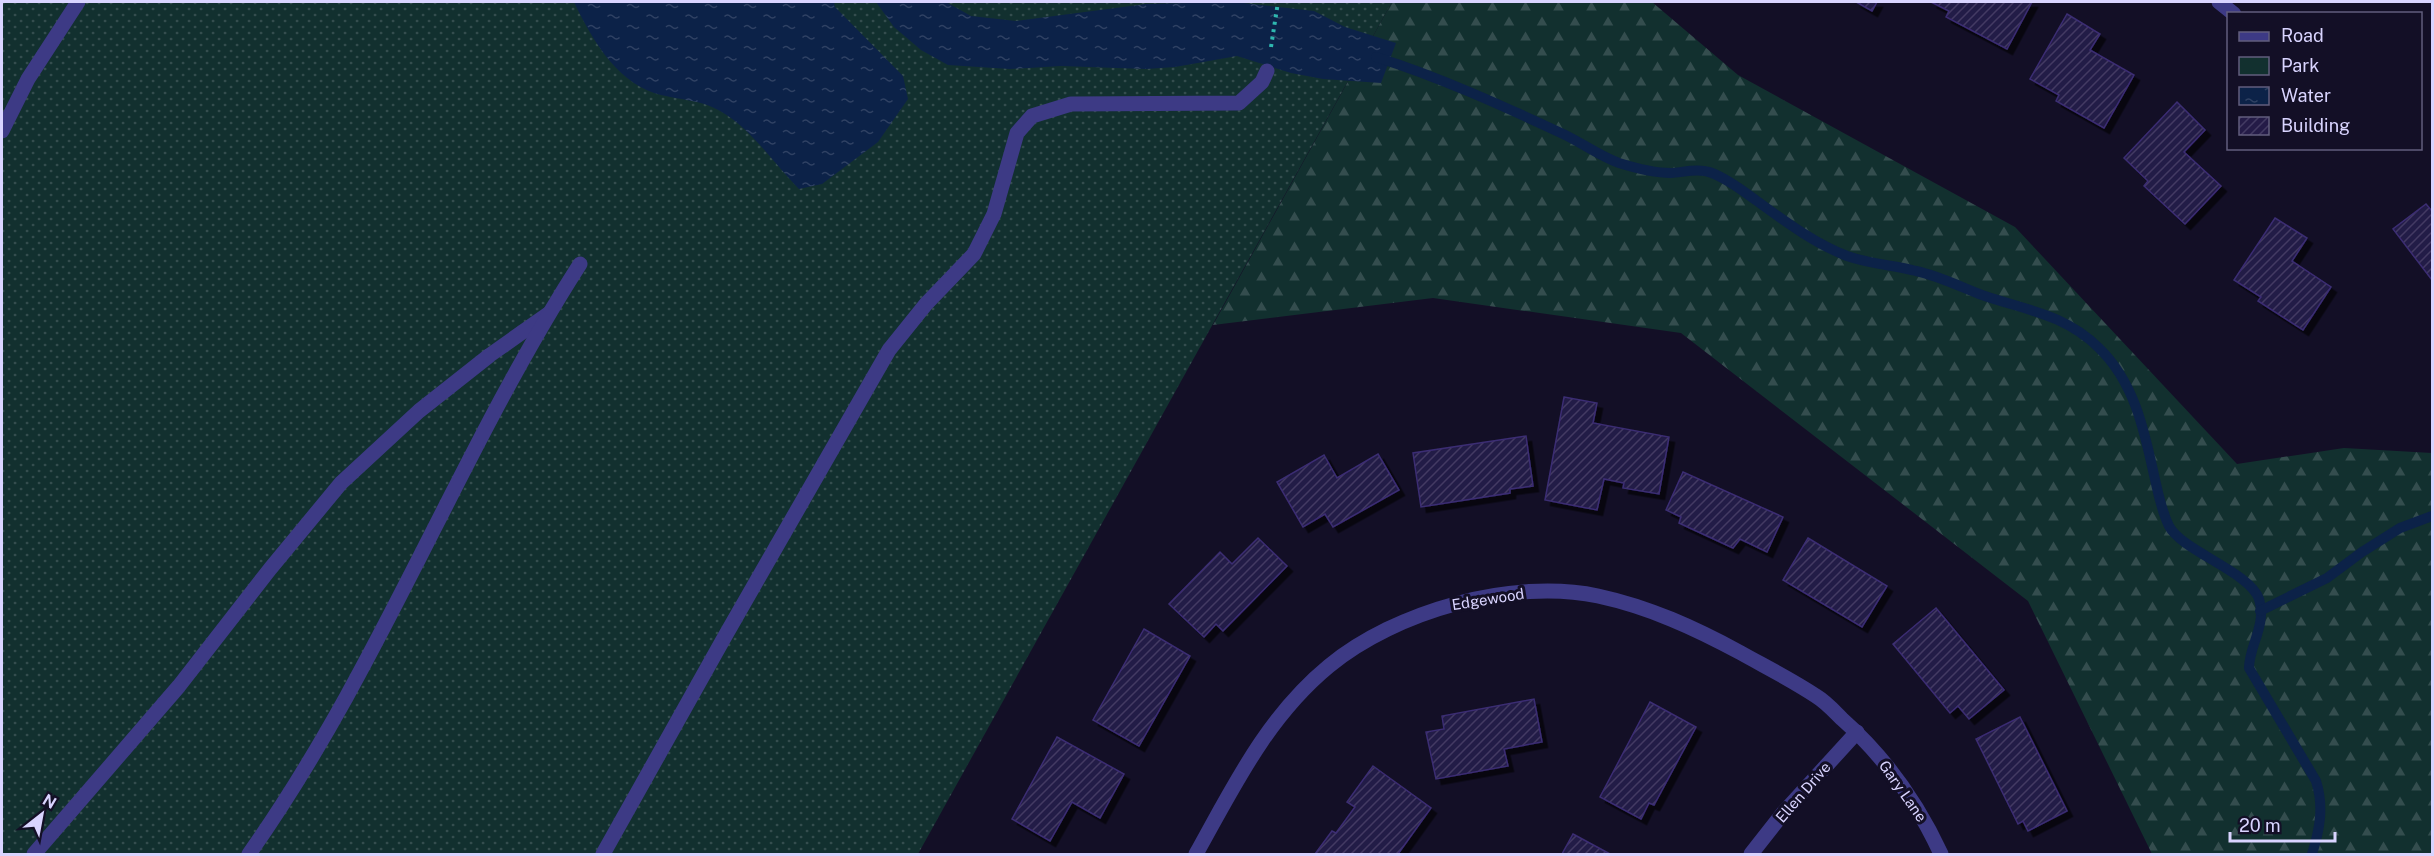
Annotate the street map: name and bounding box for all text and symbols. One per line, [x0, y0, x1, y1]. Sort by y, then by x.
legend [2227, 12, 2422, 150]
text: Road [2281, 25, 2324, 46]
text: Park [2281, 55, 2319, 76]
text: Water [2281, 85, 2331, 106]
text: Building [2281, 115, 2350, 136]
street label: Edgewood [1451, 585, 1525, 613]
street label: Gary Lane [1876, 757, 1930, 825]
street label: Ellen Drive [1772, 758, 1834, 826]
north arrow [12, 784, 72, 844]
text: N [39, 790, 60, 813]
scale bar [2230, 805, 2335, 843]
text: 20 m [2239, 815, 2281, 836]

